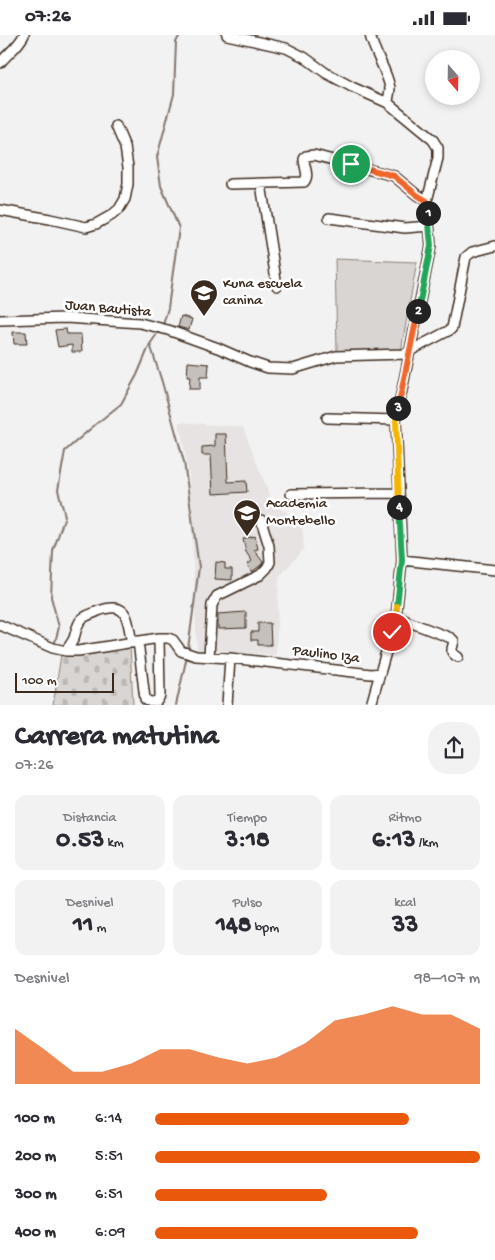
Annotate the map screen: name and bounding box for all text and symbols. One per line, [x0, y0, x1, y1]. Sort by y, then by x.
text: 07:26 [25, 6, 71, 29]
north arrow [425, 50, 480, 105]
map controls [425, 50, 480, 105]
pin [330, 143, 372, 185]
icon: arrive [337, 150, 365, 178]
pin: 1 [416, 201, 440, 225]
text: 1 [426, 205, 431, 222]
place label: Kuna escuela canina [223, 275, 303, 310]
school or university icon: Kuna escuela canina [189, 278, 219, 317]
street label: Juan Bautista [64, 296, 152, 322]
pin: 2 [406, 299, 430, 323]
text: 2 [415, 303, 422, 320]
pin: 3 [386, 395, 410, 421]
text: 3 [395, 400, 402, 417]
place label: Academia Montebello [266, 495, 335, 530]
pin: 4 [386, 495, 412, 519]
school or university icon: Academia Montebello [232, 498, 262, 537]
text: 4 [396, 499, 403, 516]
pin [371, 611, 413, 653]
icon: check [378, 618, 406, 646]
street label: Paulino Iza [291, 642, 361, 668]
scale bar [15, 670, 114, 693]
text: 100 m [22, 673, 57, 690]
text: Carrera matutina [15, 721, 218, 754]
button: share [428, 722, 480, 774]
text: 07:26 [15, 757, 53, 776]
text: Distancia [63, 810, 116, 827]
text: Tiempo [228, 810, 267, 827]
text: Ritmo [389, 810, 422, 827]
text: 0.53 [56, 827, 104, 856]
text: 3:18 [225, 827, 270, 856]
text: 6:13 [372, 827, 416, 856]
text: km [104, 835, 124, 852]
text: /km [416, 835, 438, 852]
text: Desnivel [66, 895, 114, 912]
text: Pulso [233, 895, 262, 912]
text: kcal [394, 895, 416, 912]
text: 11 [73, 912, 93, 941]
text: 148 [216, 912, 252, 941]
text: 33 [392, 912, 418, 941]
text: m [93, 920, 107, 937]
text: bpm [252, 920, 279, 937]
text: Desnivel [15, 970, 69, 989]
text: 98–107 m [414, 970, 480, 989]
text: 100 m [15, 1110, 55, 1129]
text: 6:14 [95, 1110, 122, 1129]
text: 200 m [15, 1148, 56, 1167]
text: 5:51 [95, 1148, 123, 1167]
text: 300 m [15, 1186, 57, 1205]
text: 6:51 [95, 1186, 123, 1205]
text: 400 m [15, 1224, 56, 1243]
text: 6:09 [95, 1224, 125, 1243]

